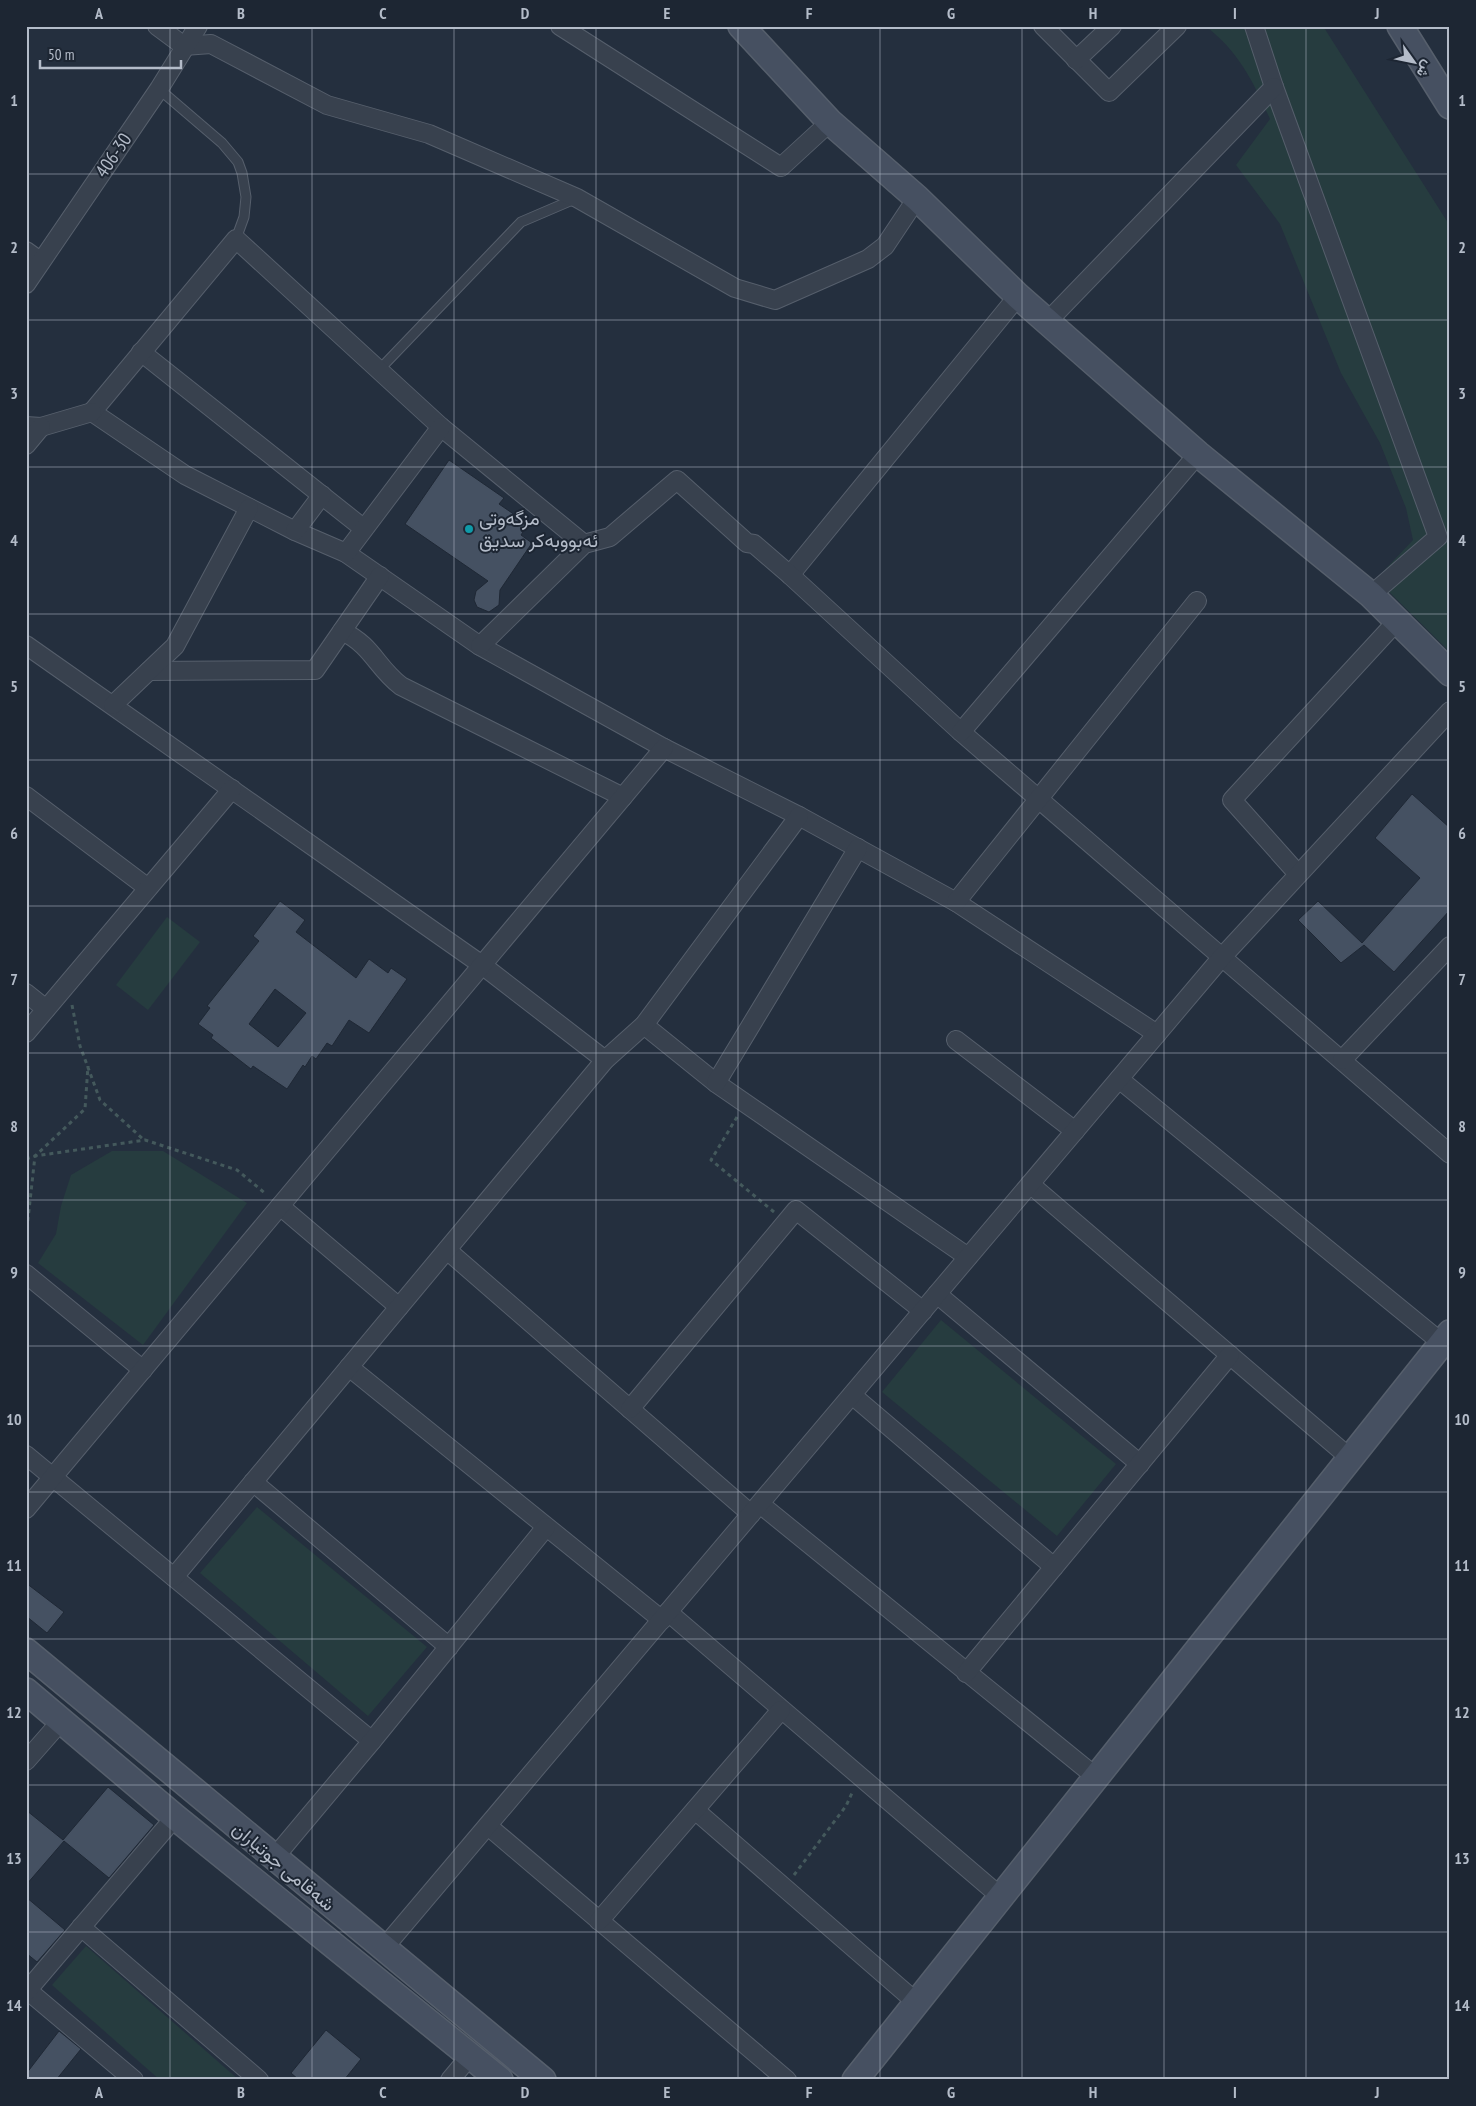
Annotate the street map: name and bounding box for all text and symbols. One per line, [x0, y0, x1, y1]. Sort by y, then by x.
text: A [94, 3, 104, 23]
text: B [237, 3, 245, 23]
text: C [379, 3, 387, 23]
text: D [521, 3, 530, 23]
text: E [664, 3, 671, 23]
text: F [806, 3, 813, 23]
text: G [947, 3, 955, 23]
text: H [1089, 3, 1097, 23]
text: I [1233, 3, 1237, 23]
text: J [1374, 3, 1379, 23]
scale bar [40, 38, 181, 70]
north arrow [1388, 38, 1438, 88]
text: 50 m [48, 45, 74, 64]
text: ش [1413, 57, 1437, 81]
text: 1 [10, 90, 18, 110]
text: 1 [1458, 90, 1466, 110]
street label: 406-30 [90, 128, 136, 182]
text: 2 [10, 237, 18, 257]
text: 2 [1458, 237, 1466, 257]
text: 3 [10, 383, 18, 403]
text: 3 [1458, 383, 1466, 403]
place label: مزگەوتی ئەبووبەکر سدیق [479, 506, 598, 552]
marker: مزگەوتی ئەبووبەکر سدیق [463, 523, 475, 535]
text: 4 [10, 530, 18, 550]
text: 4 [1458, 530, 1466, 550]
text: 5 [10, 676, 18, 696]
text: 5 [1458, 676, 1466, 696]
text: 6 [10, 823, 18, 843]
text: 6 [1458, 823, 1466, 843]
text: 7 [10, 969, 18, 989]
text: 7 [1458, 969, 1466, 989]
text: 8 [10, 1116, 18, 1136]
text: 8 [1458, 1116, 1466, 1136]
text: 9 [10, 1262, 18, 1282]
text: 9 [1458, 1262, 1466, 1282]
text: 10 [6, 1409, 22, 1429]
text: 10 [1454, 1409, 1470, 1429]
text: 11 [6, 1555, 22, 1575]
text: 11 [1454, 1555, 1470, 1575]
text: 12 [6, 1702, 22, 1722]
text: 12 [1454, 1702, 1470, 1722]
street label: شەقامی جوتیاران [228, 1816, 340, 1916]
text: 13 [6, 1848, 22, 1868]
text: 13 [1454, 1848, 1470, 1868]
text: 14 [6, 1995, 22, 2015]
text: 14 [1454, 1995, 1470, 2015]
text: A [94, 2082, 104, 2102]
text: B [237, 2082, 245, 2102]
text: C [379, 2082, 387, 2102]
text: D [521, 2082, 530, 2102]
text: E [664, 2082, 671, 2102]
text: F [806, 2082, 813, 2102]
text: G [947, 2082, 955, 2102]
text: H [1089, 2082, 1097, 2102]
text: I [1233, 2082, 1237, 2102]
text: J [1374, 2082, 1379, 2102]

